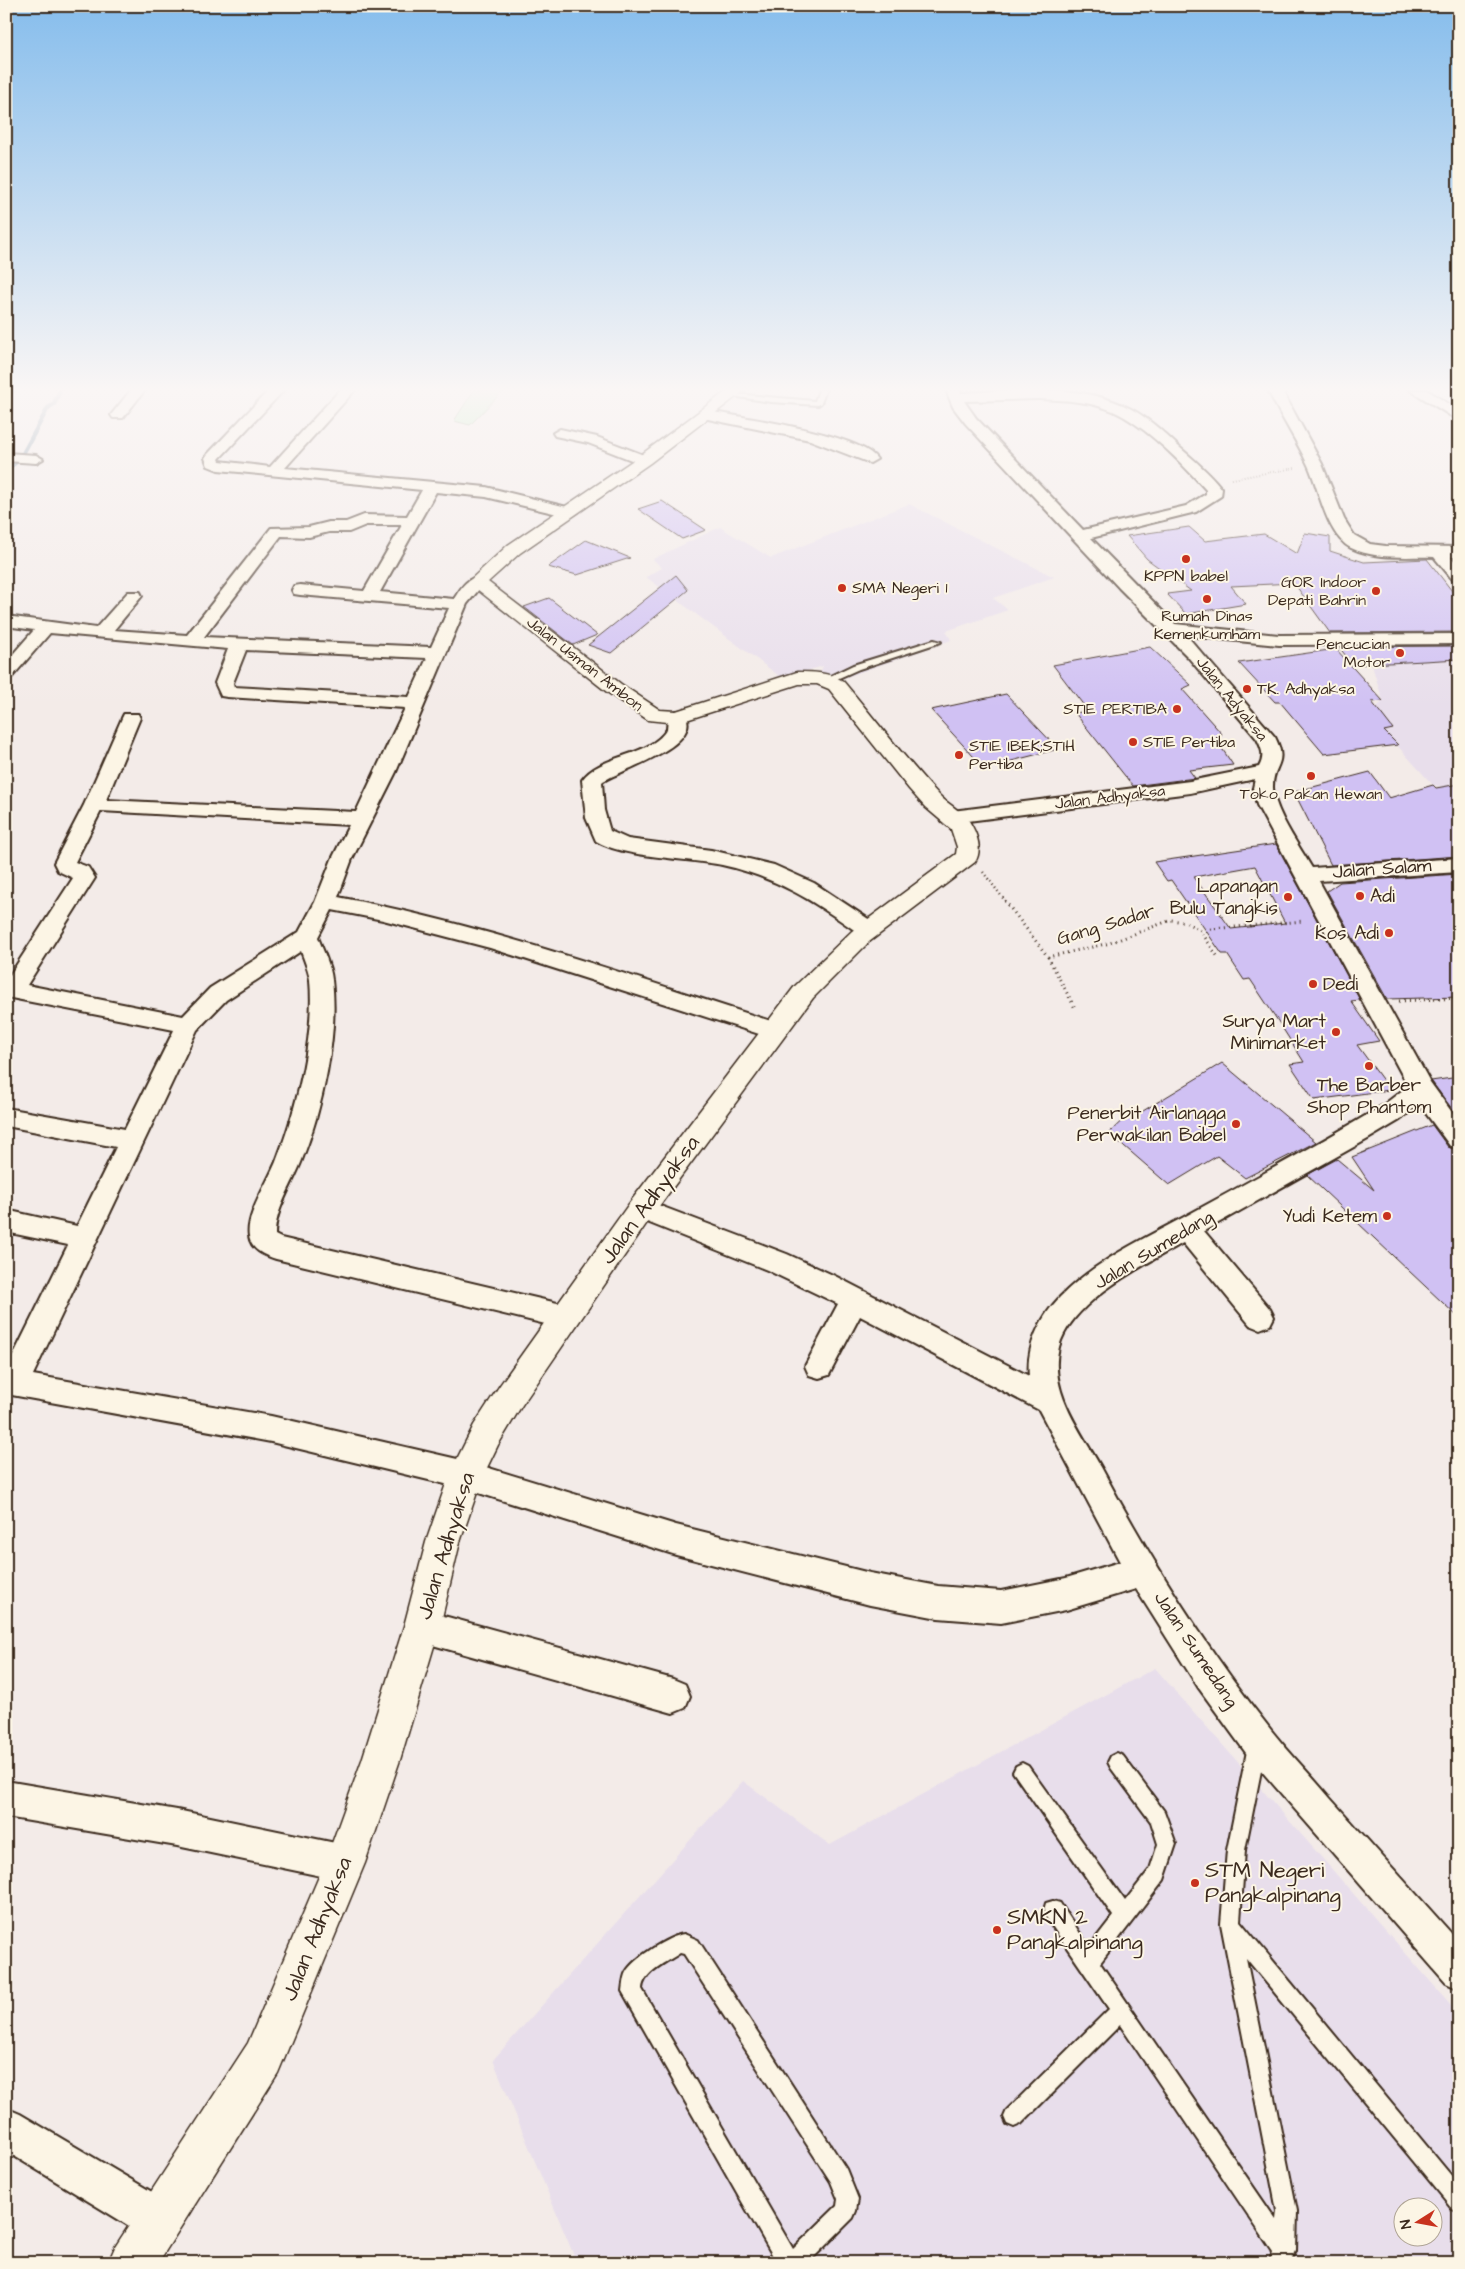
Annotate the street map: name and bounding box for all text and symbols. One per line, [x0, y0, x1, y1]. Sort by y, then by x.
marker: KPPN babel [1180, 553, 1192, 565]
place label: KPPN babel [1144, 565, 1228, 587]
place label: GOR Indoor Depati Bahrin [1268, 571, 1366, 611]
place label: SMA Negeri 1 [852, 577, 947, 600]
marker: SMA Negeri 1 [836, 582, 848, 594]
marker: GOR Indoor Depati Bahrin [1370, 585, 1382, 597]
marker: Rumah Dinas Kemenkumham [1201, 593, 1213, 605]
place label: Rumah Dinas Kemenkumham [1154, 605, 1261, 645]
street label: Jalan Usman Ambon [522, 612, 648, 716]
place label: Pencucian Motor [1316, 633, 1390, 673]
marker: Pencucian Motor [1394, 647, 1406, 659]
street label: Jalan Adyaksa [1190, 652, 1273, 747]
place label: TK. Adhyaksa [1257, 678, 1355, 701]
marker: TK. Adhyaksa [1241, 683, 1253, 695]
place label: STIE PERTIBA [1063, 698, 1167, 720]
marker: STIE PERTIBA [1171, 703, 1183, 715]
place label: STIE Pertiba [1143, 731, 1235, 753]
place label: STIE IBEK;STIH Pertiba [969, 735, 1075, 775]
marker: STIE Pertiba [1127, 736, 1139, 748]
marker: STIE IBEK;STIH Pertiba [953, 749, 965, 761]
marker: Toko Pakan Hewan [1305, 770, 1317, 782]
street label: Jalan Adhyaksa [1054, 779, 1167, 816]
place label: Toko Pakan Hewan [1240, 783, 1382, 805]
street label: Jalan Salam [1332, 852, 1432, 886]
place label: Lapangan Bulu Tangkis [1170, 873, 1278, 923]
place label: Adi [1370, 883, 1395, 910]
marker: Adi [1354, 890, 1366, 902]
marker: Lapangan Bulu Tangkis [1282, 891, 1294, 903]
street label: Gang Sadar [1054, 897, 1159, 954]
place label: Kos Adi [1315, 920, 1379, 947]
marker: Kos Adi [1383, 927, 1395, 939]
place label: Dedi [1323, 971, 1358, 998]
marker: Dedi [1307, 978, 1319, 990]
place label: Surya Mart Minimarket [1222, 1008, 1326, 1057]
marker: Surya Mart Minimarket [1330, 1026, 1342, 1038]
marker: The Barber Shop Phantom [1363, 1060, 1375, 1072]
place label: The Barber Shop Phantom [1307, 1072, 1431, 1121]
place label: Penerbit Airlangga Perwakilan Babel [1068, 1100, 1226, 1149]
marker: Penerbit Airlangga Perwakilan Babel [1230, 1118, 1242, 1130]
street label: Jalan Adhyaksa [593, 1129, 708, 1271]
place label: Yudi Ketem [1282, 1203, 1377, 1230]
street label: Jalan Sumedang [1089, 1204, 1220, 1297]
marker: Yudi Ketem [1381, 1210, 1393, 1222]
street label: Jalan Adhyaksa [409, 1469, 484, 1624]
street label: Jalan Sumedang [1146, 1586, 1245, 1714]
street label: Jalan Adhyaksa [274, 1852, 361, 2006]
place label: STM Negeri Pangkalpinang [1205, 1855, 1341, 1912]
marker: STM Negeri Pangkalpinang [1189, 1877, 1201, 1889]
place label: SMKN 2 Pangkalpinang [1007, 1902, 1143, 1959]
marker: SMKN 2 Pangkalpinang [991, 1924, 1003, 1936]
north arrow [1392, 2196, 1442, 2246]
text: N [1396, 2218, 1417, 2231]

